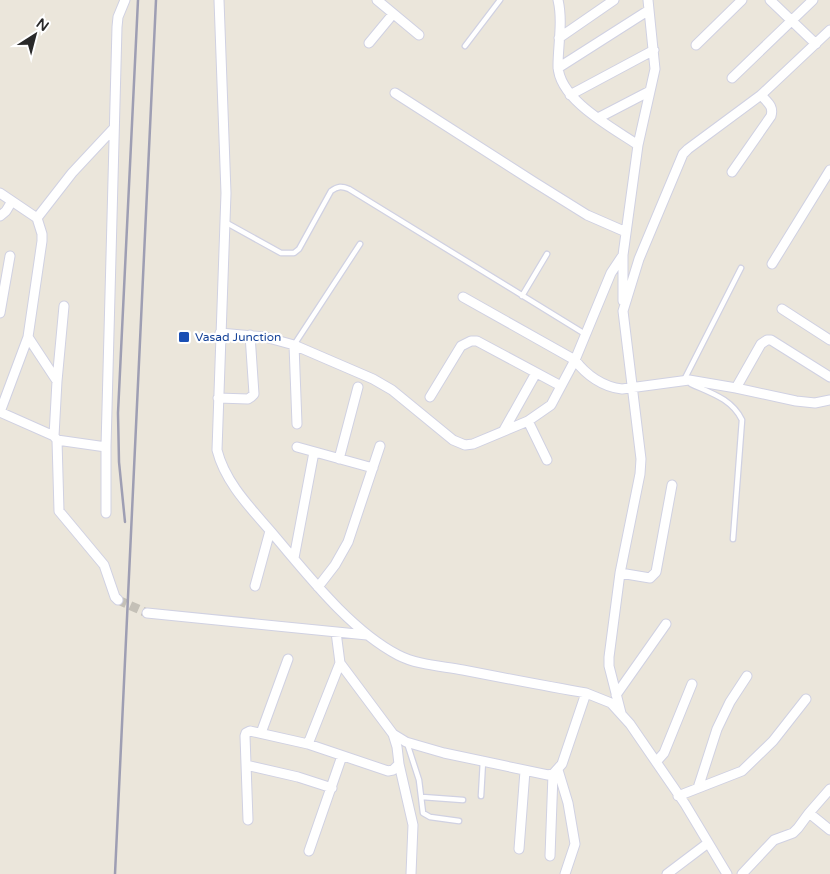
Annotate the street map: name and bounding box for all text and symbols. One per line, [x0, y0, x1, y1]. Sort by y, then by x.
north arrow [10, 10, 60, 60]
text: N [33, 15, 52, 35]
marker: Vasad Junction [177, 330, 191, 344]
place label: Vasad Junction [195, 330, 281, 344]

